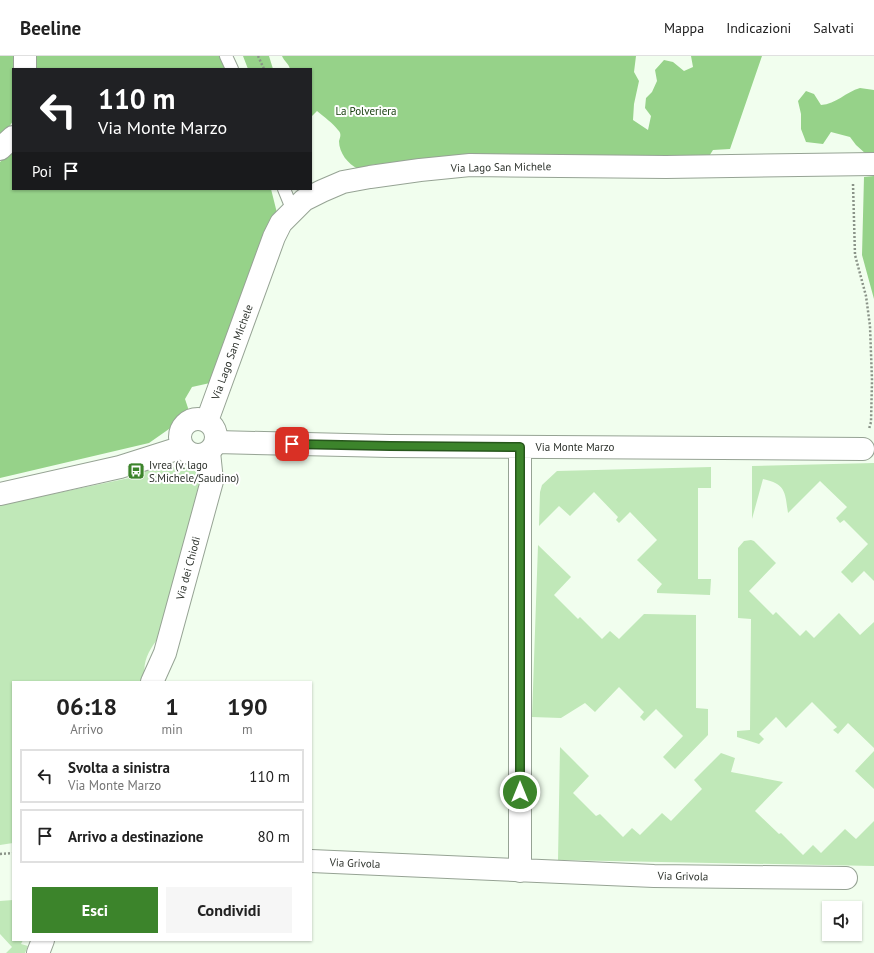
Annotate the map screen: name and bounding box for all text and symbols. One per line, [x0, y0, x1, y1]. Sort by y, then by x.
text: Beeline [20, 16, 81, 40]
text: Mappa [664, 19, 704, 37]
text: Indicazioni [726, 19, 791, 37]
text: Salvati [813, 19, 854, 37]
text: 110 m [98, 80, 175, 117]
icon: left [32, 84, 84, 136]
park label: La Polveriera [336, 104, 396, 118]
text: Via Monte Marzo [98, 116, 227, 139]
street label: Via Lago San Michele [450, 159, 552, 175]
icon: arrive [60, 160, 82, 182]
text: Poi [32, 162, 52, 181]
street label: Via Lago San Michele [208, 302, 256, 403]
pin [275, 427, 309, 461]
icon: arrive [281, 433, 303, 455]
street label: Via Monte Marzo [535, 440, 615, 454]
place label: Ivrea (v. lago S.Michele/Saudino) [149, 458, 239, 485]
bus stop icon: Ivrea (v. lago S.Michele/Saudino) [126, 461, 146, 481]
street label: Via dei Chiodi [173, 535, 203, 602]
text: 06:18 [56, 691, 117, 722]
text: 1 [165, 691, 179, 722]
text: 190 [227, 691, 268, 722]
text: Arrivo [70, 721, 103, 738]
text: min [161, 721, 183, 738]
text: m [242, 721, 253, 738]
text: Svolta a sinistra [68, 758, 170, 777]
icon: left [34, 765, 56, 787]
text: 110 m [249, 767, 290, 786]
position arrow [499, 771, 541, 813]
text: Via Monte Marzo [68, 777, 161, 794]
icon: arrive [34, 825, 56, 847]
text: Arrivo a destinazione [68, 827, 203, 846]
text: 80 m [257, 827, 290, 846]
street label: Via Grivola [328, 855, 381, 871]
street label: Via Grivola [656, 869, 709, 883]
button: Esci [32, 887, 158, 933]
button: Condividi [166, 887, 292, 933]
map controls [822, 901, 862, 941]
button: sound [822, 901, 862, 941]

